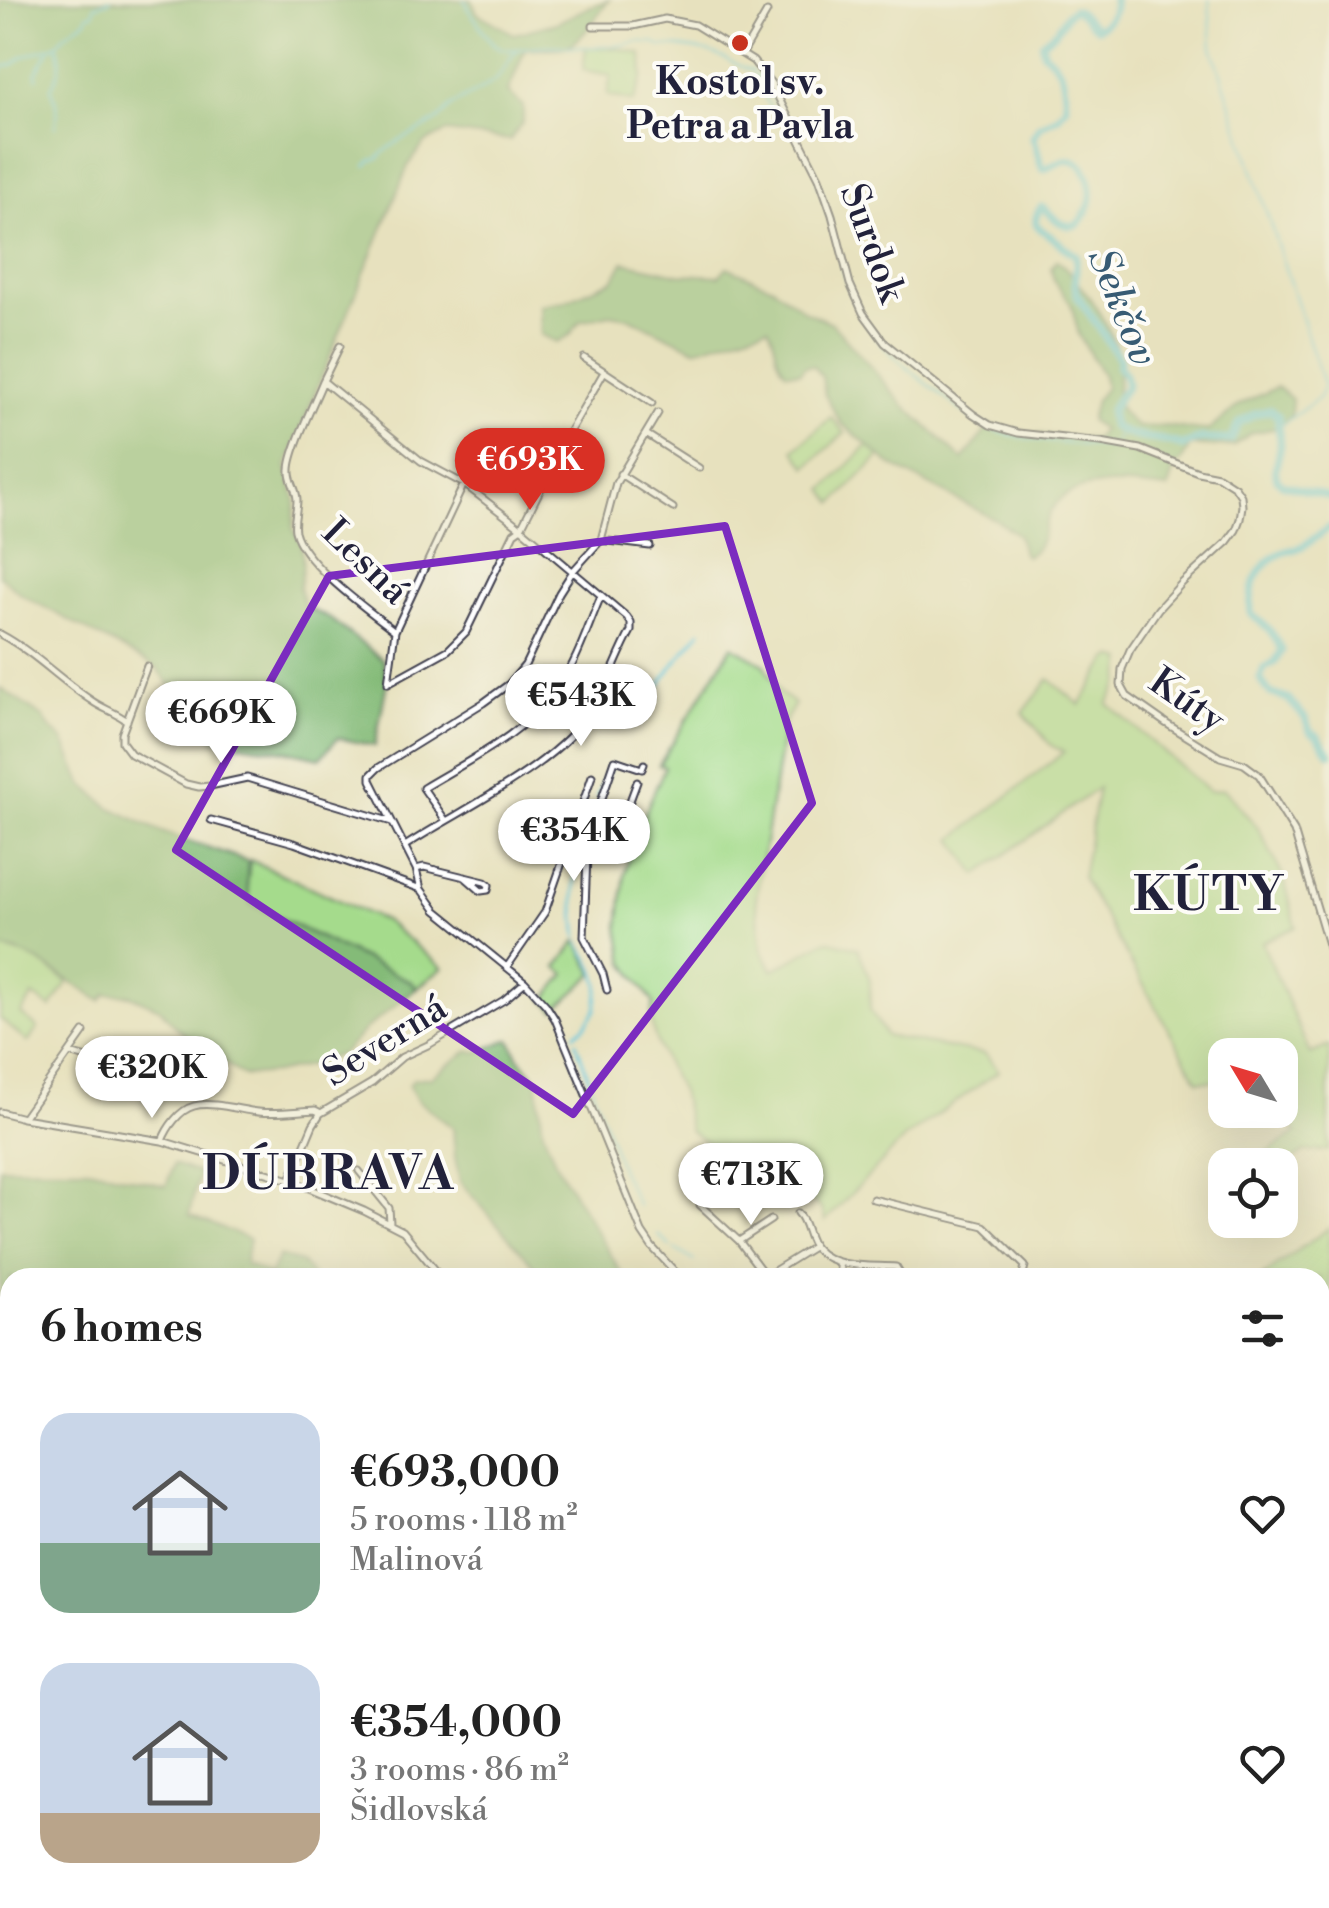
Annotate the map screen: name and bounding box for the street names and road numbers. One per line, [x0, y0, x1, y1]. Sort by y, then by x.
street label: Surdok [829, 177, 916, 311]
street label: Lesná [312, 509, 419, 615]
street label: Kúty [1140, 658, 1234, 744]
street label: Severná [314, 984, 456, 1097]

